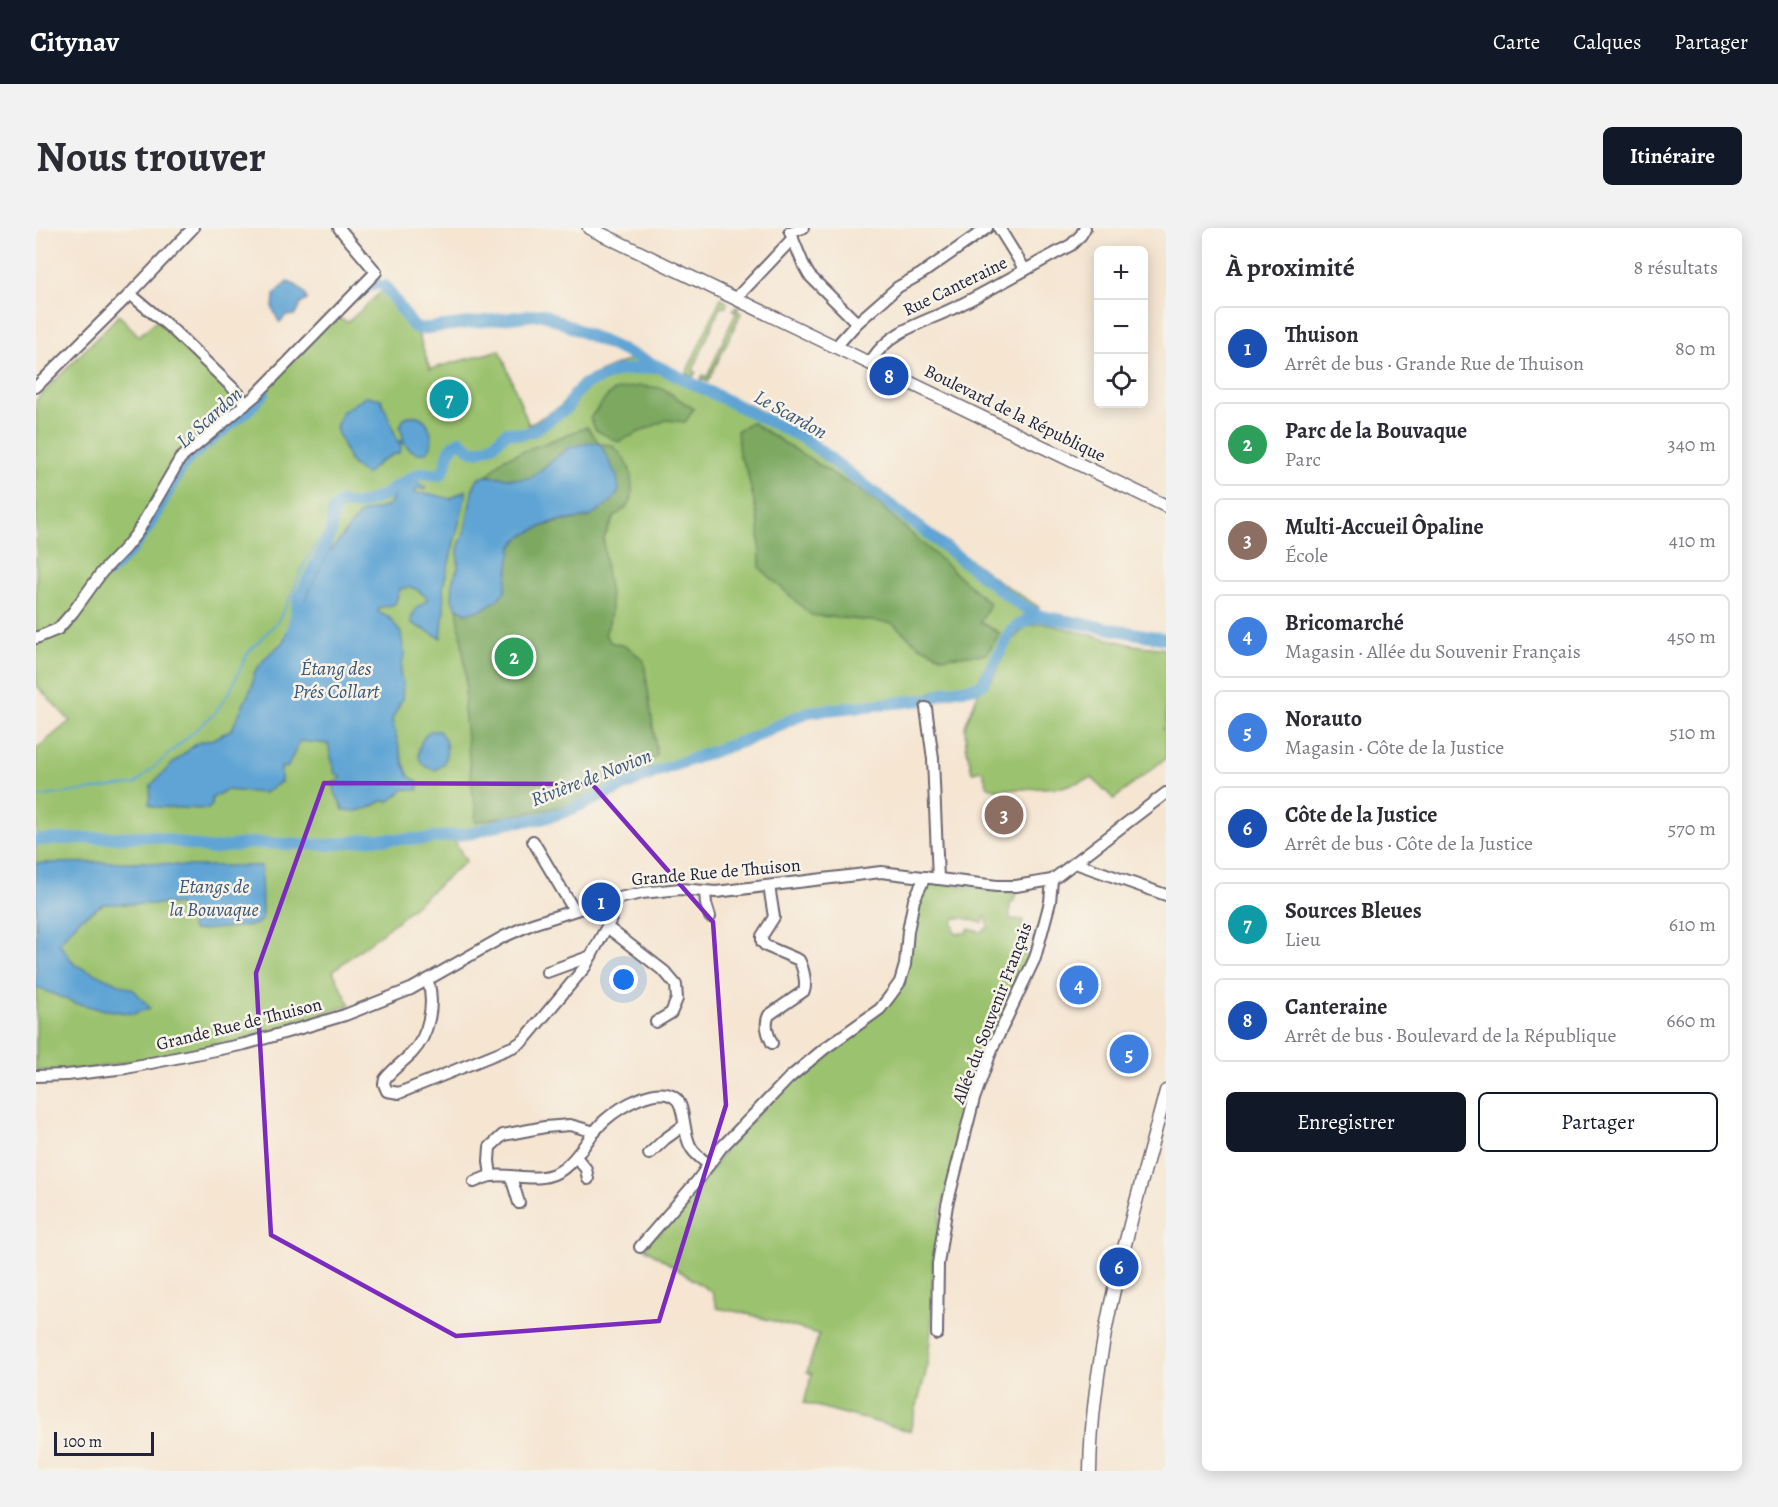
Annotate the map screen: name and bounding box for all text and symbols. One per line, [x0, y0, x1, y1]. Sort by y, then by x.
text: Citynav [30, 23, 119, 61]
text: Carte [1493, 28, 1540, 56]
text: Calques [1573, 28, 1641, 56]
text: Partager [1674, 28, 1748, 56]
button: Itinéraire [1603, 127, 1742, 185]
text: Nous trouver [36, 128, 266, 185]
map controls [1094, 246, 1148, 408]
button: + [1094, 246, 1148, 300]
street label: Rue Canteraine [899, 250, 1011, 322]
text: À proximité [1226, 250, 1355, 285]
text: 8 résultats [1634, 254, 1718, 281]
button: − [1094, 300, 1148, 354]
text: Thuison [1285, 320, 1359, 350]
text: 1 [1244, 335, 1251, 362]
text: 80 m [1675, 335, 1716, 362]
text: Arrêt de bus · Grande Rue de Thuison [1285, 350, 1584, 377]
pin: 8 [870, 354, 908, 398]
button: locate [1094, 354, 1148, 408]
street label: Boulevard de la République [920, 359, 1110, 467]
pin: 7 [430, 376, 468, 422]
water label: Le Scardon [171, 381, 248, 454]
water label: Le Scardon [749, 383, 832, 446]
text: Parc de la Bouvaque [1285, 416, 1467, 446]
text: 2 [1243, 431, 1252, 458]
text: 340 m [1667, 431, 1716, 458]
text: Parc [1285, 446, 1321, 473]
text: Multi-Accueil Ôpaline [1285, 512, 1484, 542]
text: 3 [1243, 527, 1252, 554]
text: 410 m [1669, 527, 1716, 554]
text: École [1285, 542, 1328, 569]
text: Bricomarché [1285, 608, 1404, 638]
text: 4 [1243, 623, 1252, 650]
text: 450 m [1667, 623, 1716, 650]
pin: 2 [494, 634, 534, 680]
text: Magasin · Allée du Souvenir Français [1285, 638, 1581, 665]
water label: Étang des Prés Collart [293, 655, 380, 705]
text: Norauto [1285, 704, 1362, 734]
text: 5 [1243, 719, 1252, 746]
text: 510 m [1669, 719, 1716, 746]
text: Magasin · Côte de la Justice [1285, 734, 1504, 761]
water label: Rivière de Novion [527, 742, 656, 813]
pin: 3 [984, 792, 1024, 838]
text: Côte de la Justice [1285, 800, 1438, 830]
text: 6 [1243, 815, 1252, 842]
text: 570 m [1668, 815, 1716, 842]
text: Arrêt de bus · Côte de la Justice [1285, 830, 1533, 857]
street label: Grande Rue de Thuison [630, 853, 802, 891]
water label: Etangs de la Bouvaque [169, 873, 259, 923]
pin: 1 [582, 880, 620, 924]
text: Sources Bleues [1285, 896, 1422, 926]
text: 7 [1243, 911, 1252, 938]
text: 610 m [1669, 911, 1716, 938]
street label: Allée du Souvenir Français [946, 919, 1038, 1108]
text: Lieu [1285, 926, 1321, 953]
pin: 4 [1060, 962, 1098, 1008]
your location [609, 965, 638, 994]
street label: Grande Rue de Thuison [154, 992, 324, 1056]
text: Canteraine [1285, 992, 1387, 1022]
text: 8 [1243, 1007, 1252, 1034]
text: 660 m [1666, 1007, 1716, 1034]
text: Arrêt de bus · Boulevard de la République [1285, 1022, 1616, 1049]
pin: 5 [1110, 1032, 1148, 1076]
button: Enregistrer [1226, 1092, 1466, 1152]
button: Partager [1478, 1092, 1718, 1152]
pin: 6 [1100, 1244, 1138, 1290]
scale bar [54, 1429, 154, 1456]
text: 100 m [63, 1431, 102, 1453]

